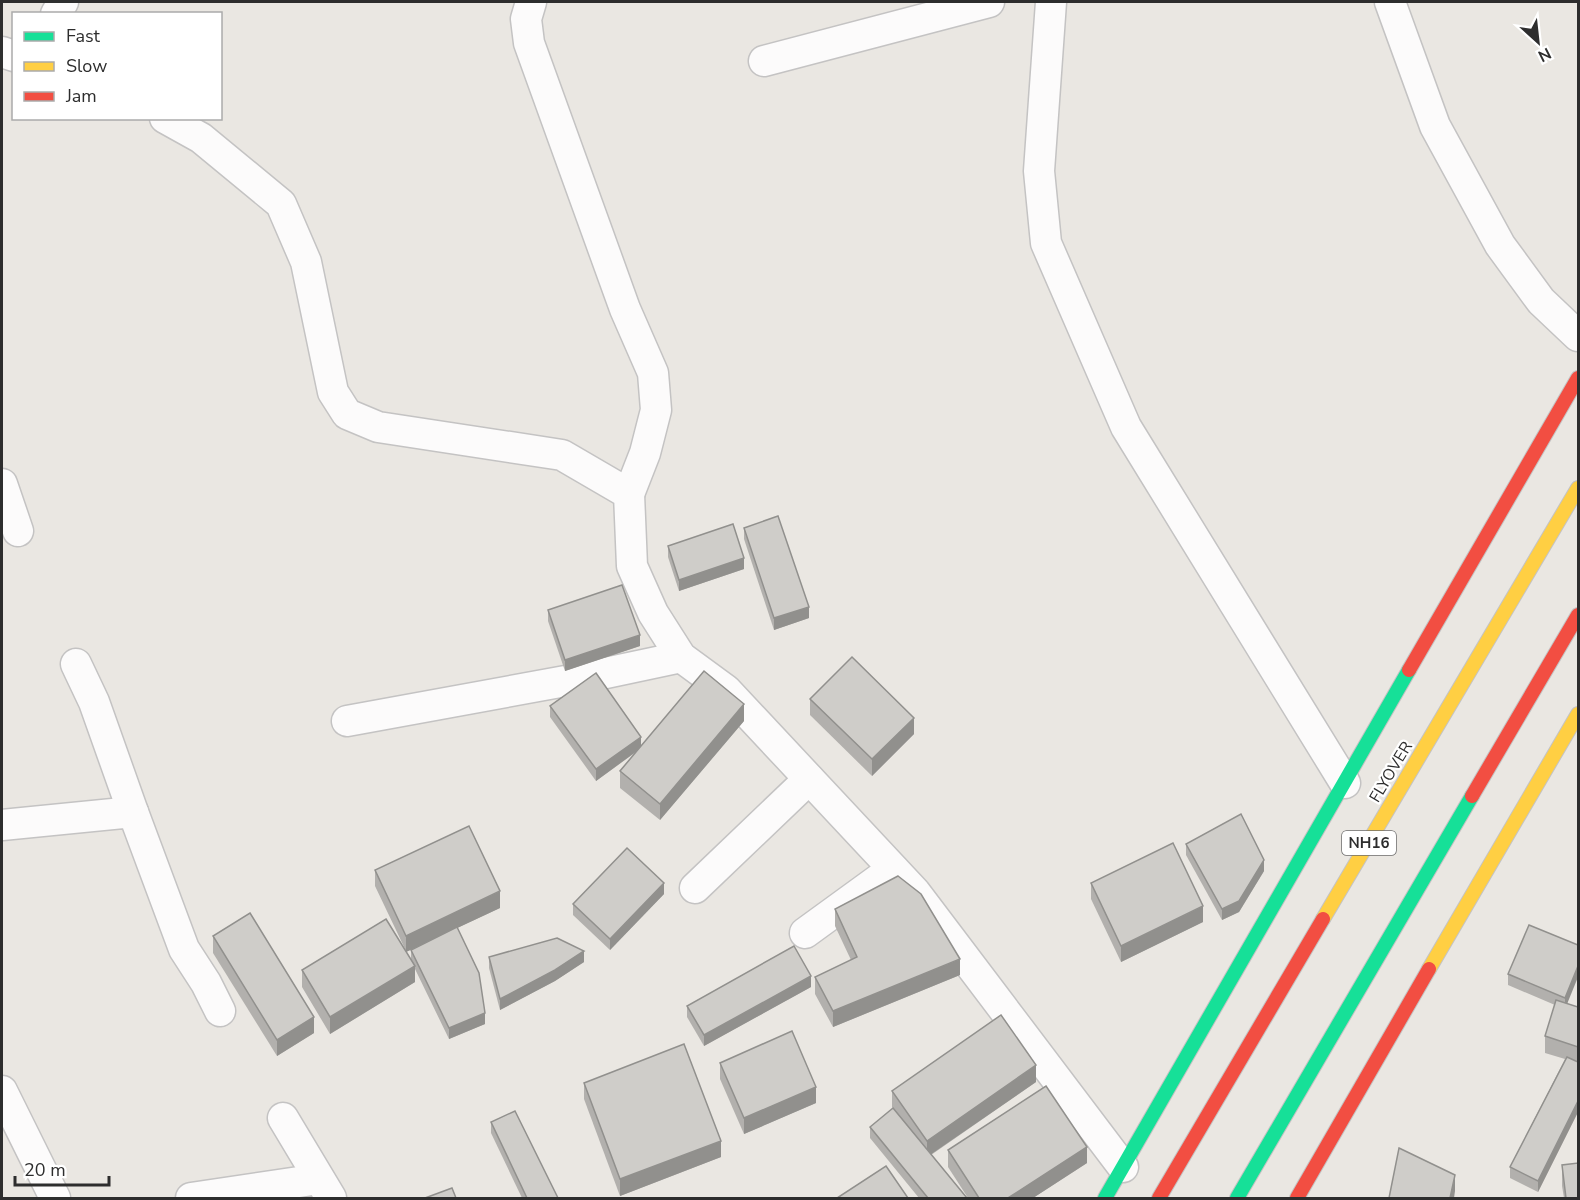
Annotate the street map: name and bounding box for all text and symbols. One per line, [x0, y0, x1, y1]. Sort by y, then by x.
legend [12, 12, 222, 120]
north arrow [1508, 12, 1568, 72]
text: Fast [66, 24, 101, 48]
text: N [1534, 42, 1555, 67]
text: Slow [66, 54, 107, 78]
text: Jam [65, 84, 97, 108]
street label: FLYOVER [1364, 737, 1418, 807]
road number: NH16 [1342, 831, 1396, 855]
scale bar [15, 1149, 110, 1187]
text: 20 m [24, 1158, 66, 1182]

